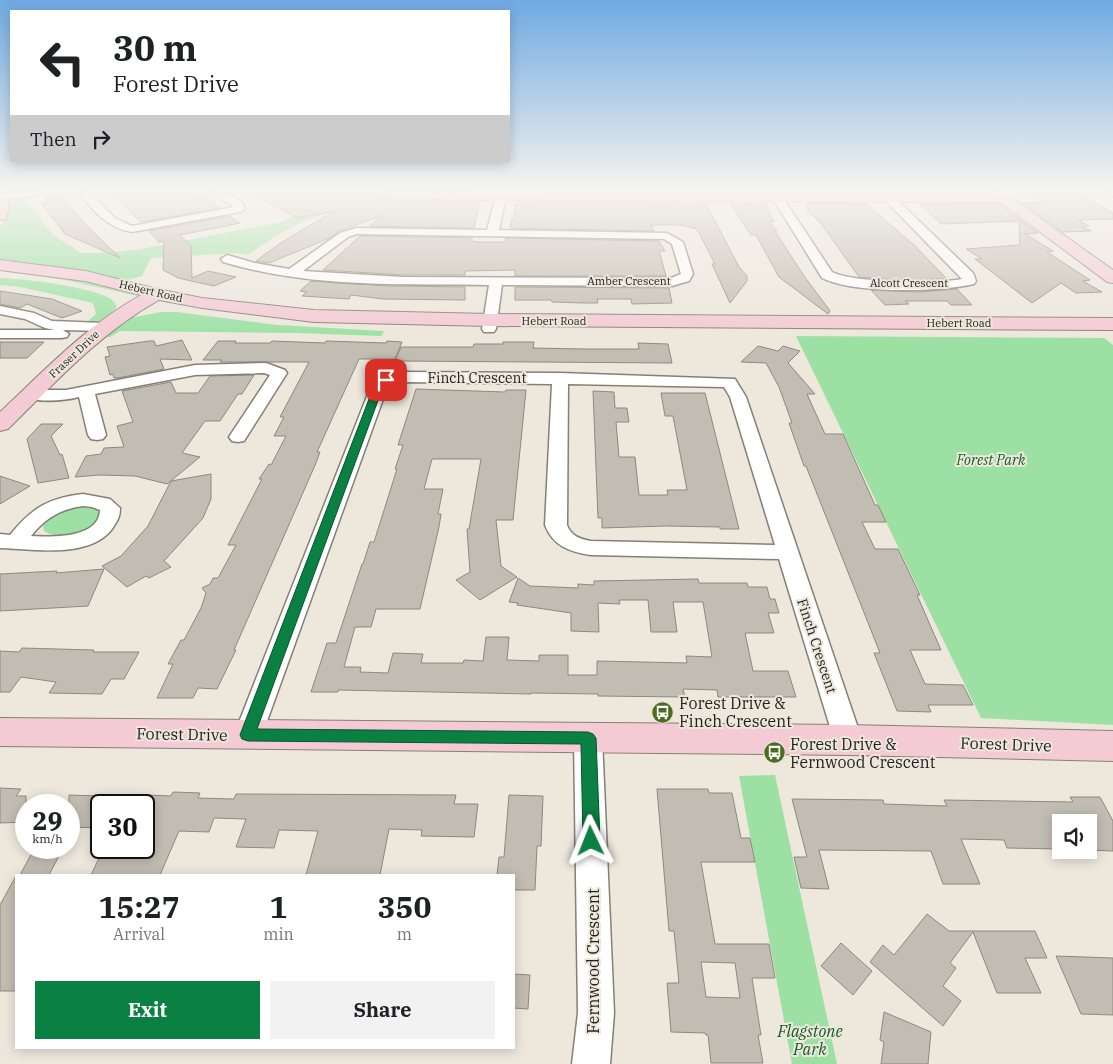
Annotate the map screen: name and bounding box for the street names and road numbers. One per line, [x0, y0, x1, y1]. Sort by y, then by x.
street label: Amber Crescent [587, 274, 671, 288]
street label: Alcott Crescent [870, 276, 948, 290]
street label: Hebert Road [118, 277, 184, 305]
street label: Hebert Road [522, 314, 587, 328]
street label: Hebert Road [927, 316, 992, 330]
street label: Fraser Drive [46, 327, 102, 381]
street label: Finch Crescent [428, 369, 526, 387]
street label: Finch Crescent [793, 596, 841, 696]
street label: Forest Drive [136, 723, 228, 745]
street label: Forest Drive [960, 732, 1052, 756]
street label: Fernwood Crescent [583, 888, 603, 1034]

